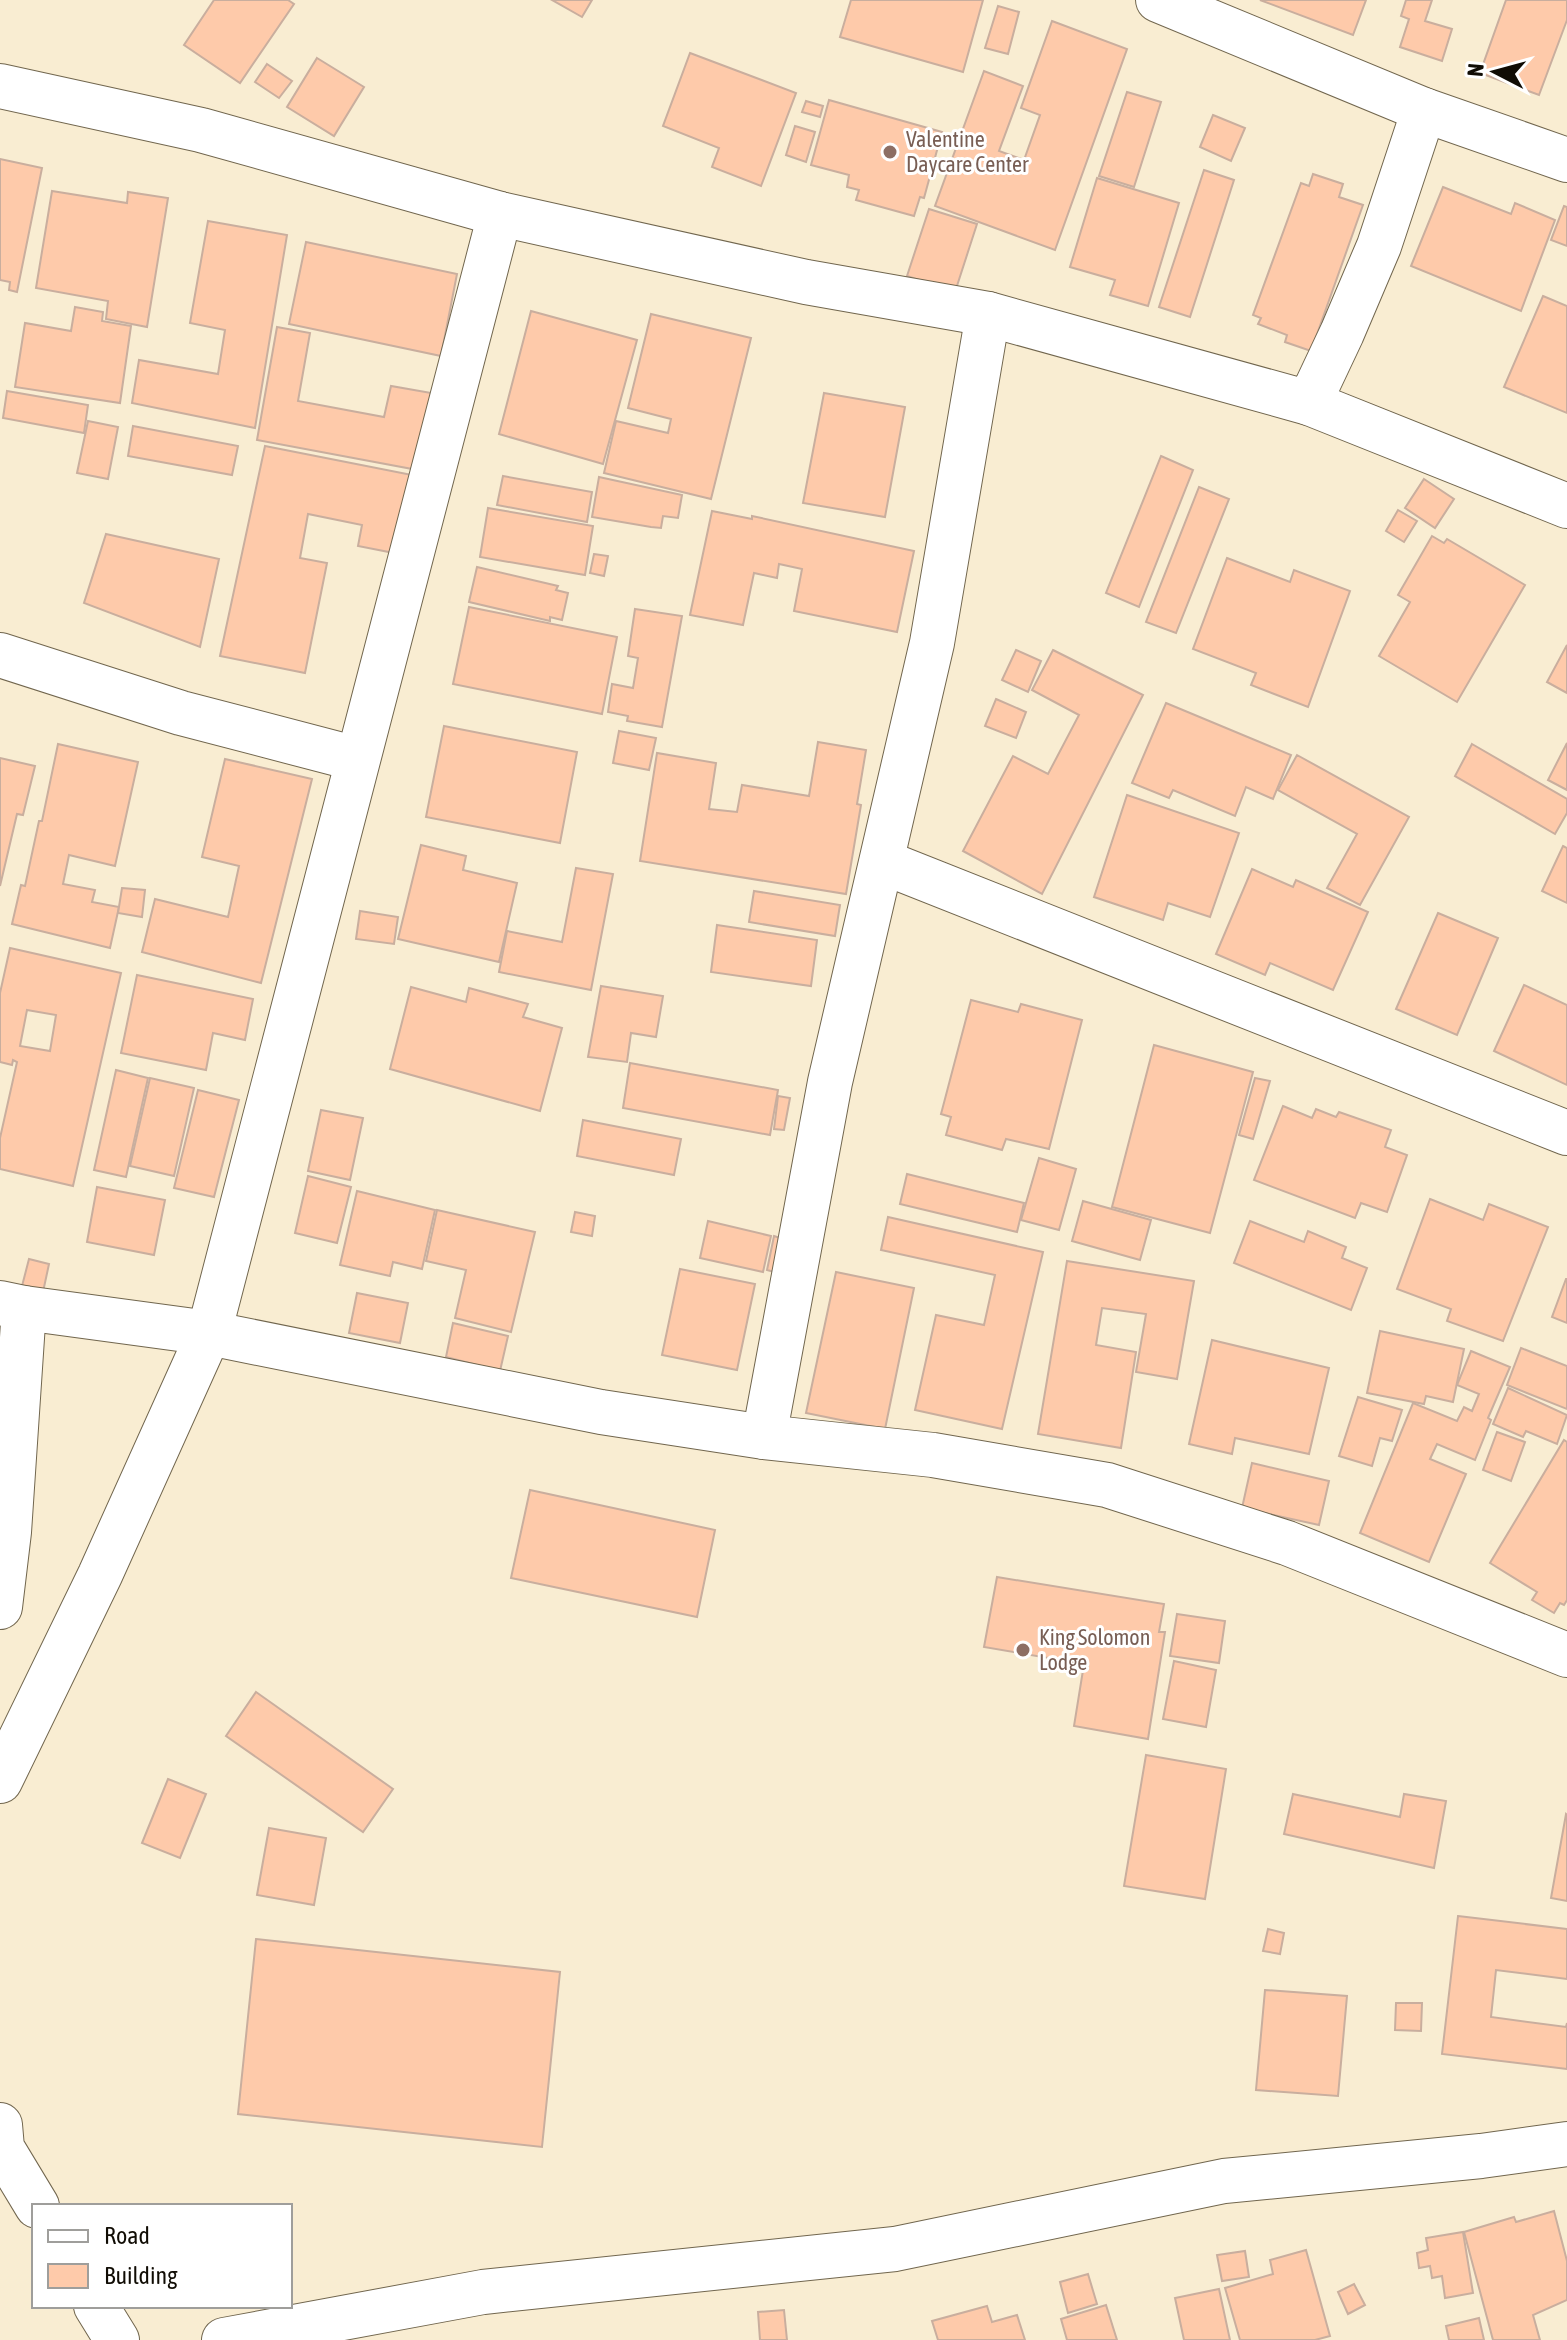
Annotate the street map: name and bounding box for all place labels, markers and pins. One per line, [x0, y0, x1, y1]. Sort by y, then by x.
place label: Valentine Daycare Center [906, 126, 1029, 177]
marker: Valentine Daycare Center [881, 143, 899, 161]
place label: King Solomon Lodge [1039, 1624, 1150, 1675]
marker: King Solomon Lodge [1014, 1641, 1032, 1659]

